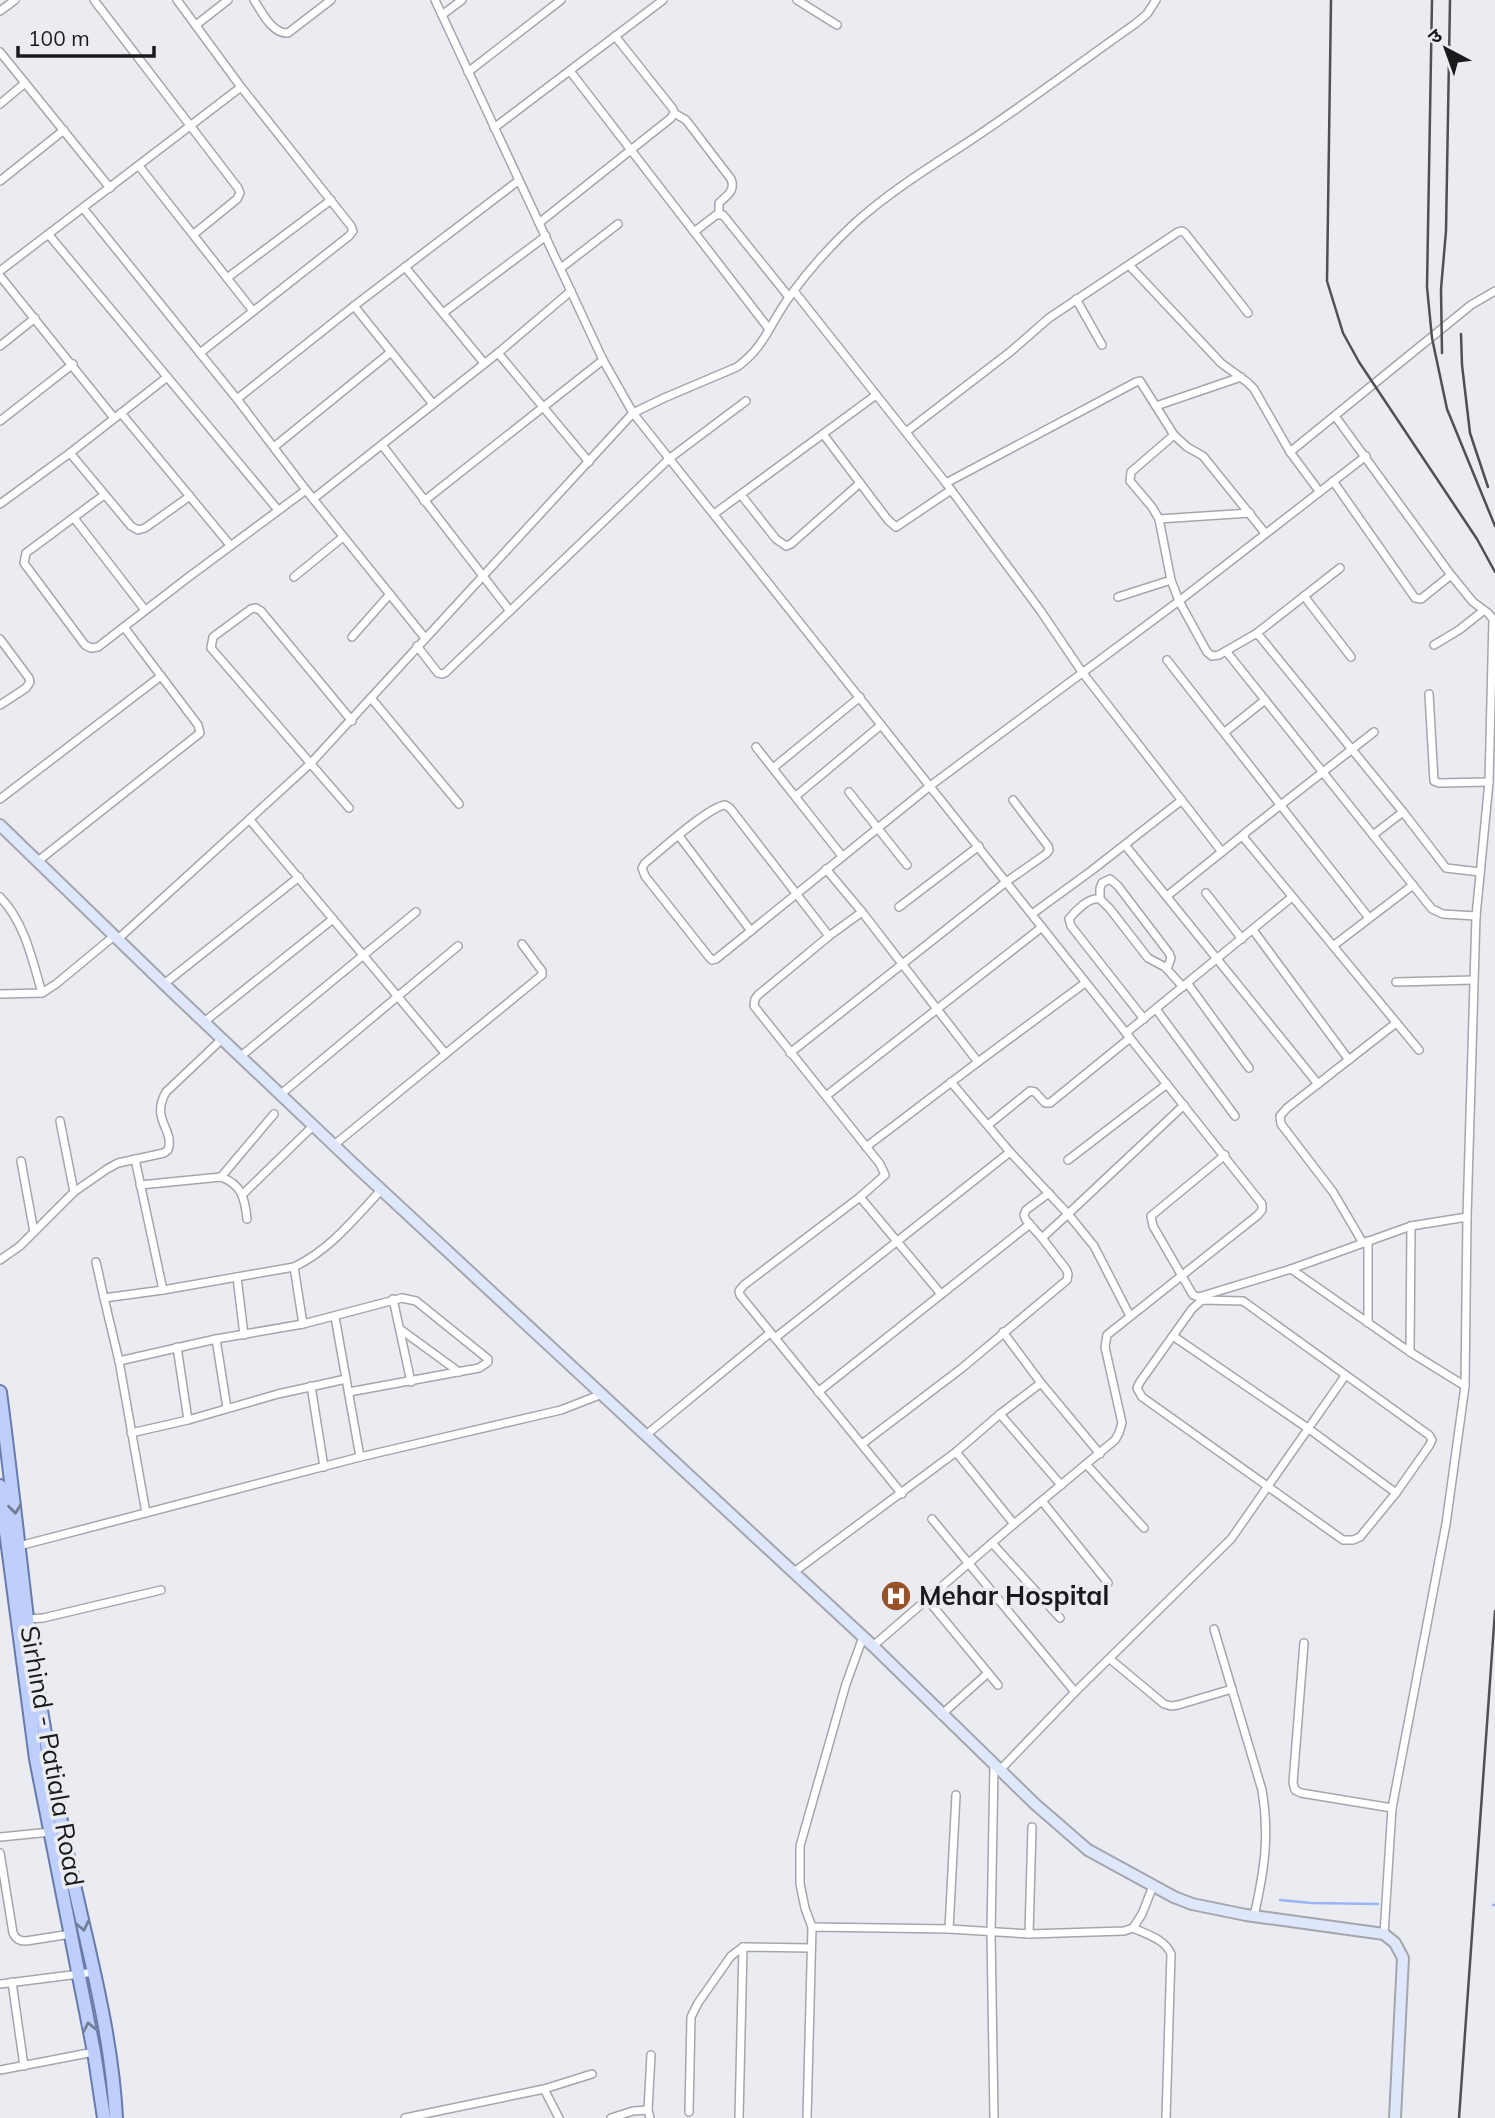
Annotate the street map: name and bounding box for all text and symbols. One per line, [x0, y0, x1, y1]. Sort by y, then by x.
scale bar [18, 14, 154, 58]
north arrow [1411, 14, 1481, 84]
text: उ [1423, 23, 1448, 49]
text: 100 m [28, 25, 90, 51]
one-way arrow [7, 1503, 22, 1514]
hospital icon: Mehar Hospital [879, 1579, 913, 1613]
place label: Mehar Hospital [919, 1579, 1109, 1612]
street label: Sirhind - Patiala Road [13, 1623, 92, 1889]
one-way arrow [75, 1920, 89, 1932]
one-way arrow [82, 2021, 97, 2033]

